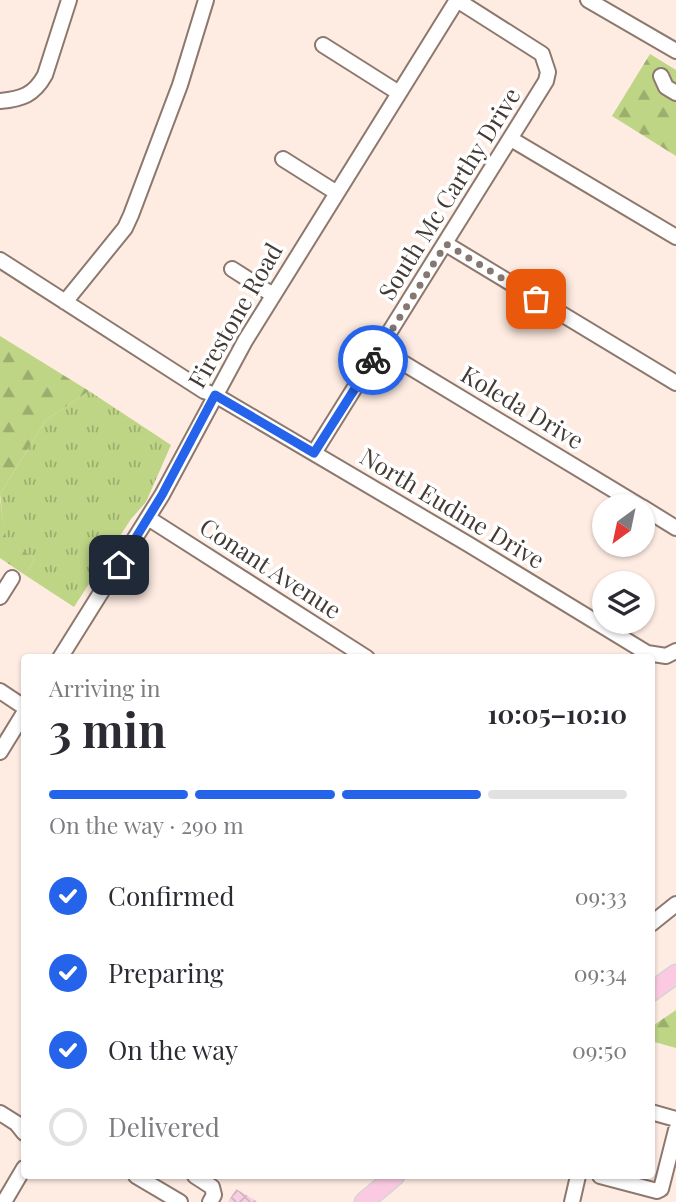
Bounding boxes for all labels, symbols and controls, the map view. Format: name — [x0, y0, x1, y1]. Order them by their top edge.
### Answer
street label: South Mc Carthy Drive — [370, 81, 527, 305]
street label: Firestone Road — [180, 237, 289, 393]
pin — [506, 269, 566, 329]
icon: bag — [517, 280, 555, 318]
courier — [338, 325, 408, 395]
icon: bike — [354, 341, 392, 379]
street label: Koleda Drive — [456, 357, 590, 455]
street label: North Eudine Drive — [355, 440, 551, 575]
north arrow — [592, 494, 654, 556]
map controls — [592, 494, 655, 634]
street label: Conant Avenue — [194, 510, 348, 625]
pin — [89, 535, 149, 595]
icon: home — [100, 546, 138, 584]
button: layers — [592, 571, 655, 634]
text: Arriving in — [49, 672, 161, 703]
text: 10:05–10:10 — [488, 696, 627, 731]
text: 3 min — [49, 698, 166, 760]
text: On the way · 290 m — [49, 809, 244, 840]
icon: check — [49, 877, 87, 915]
text: Confirmed — [108, 878, 235, 913]
text: 09:33 — [575, 880, 627, 911]
icon: check — [49, 954, 87, 992]
text: Preparing — [108, 955, 224, 990]
text: 09:34 — [574, 957, 627, 988]
icon: check — [49, 1031, 87, 1069]
text: On the way — [108, 1032, 238, 1067]
text: 09:50 — [572, 1034, 627, 1065]
text: Delivered — [108, 1109, 220, 1144]

